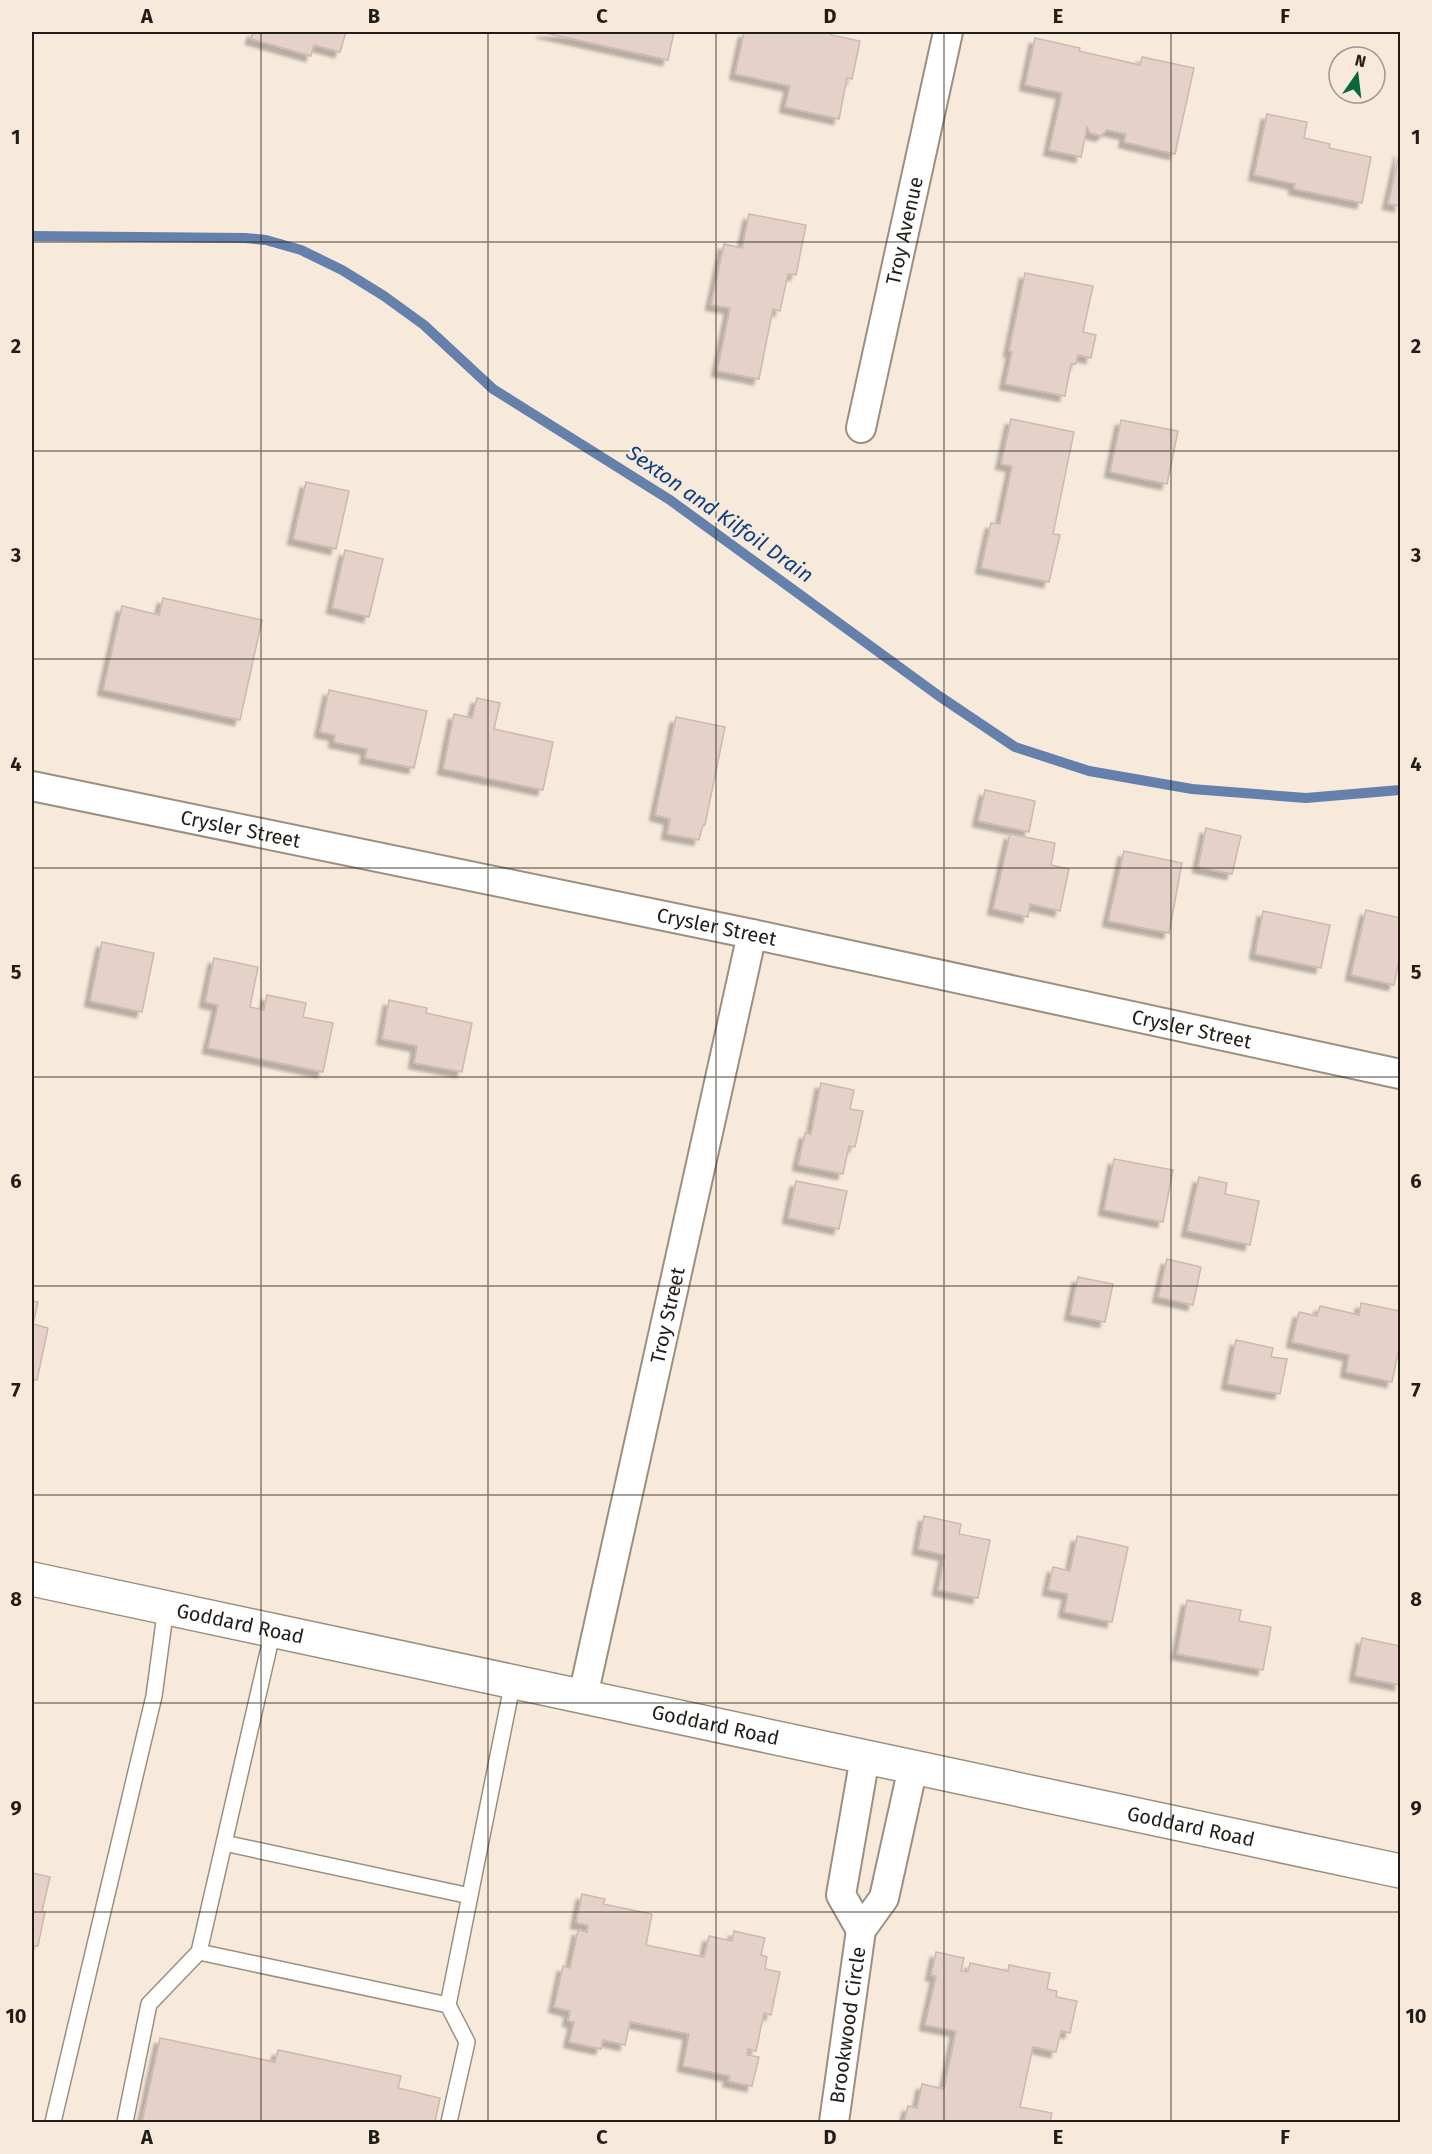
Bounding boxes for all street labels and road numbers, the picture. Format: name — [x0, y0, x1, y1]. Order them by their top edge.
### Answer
street label: Troy Avenue — [881, 174, 928, 287]
street label: Crysler Street — [179, 805, 303, 853]
street label: Crysler Street — [655, 903, 780, 951]
street label: Crysler Street — [1130, 1004, 1255, 1054]
street label: Troy Street — [645, 1264, 690, 1366]
street label: Goddard Road — [174, 1598, 306, 1649]
street label: Goddard Road — [650, 1700, 782, 1750]
street label: Goddard Road — [1125, 1801, 1257, 1852]
street label: Brookwood Circle — [825, 1945, 871, 2105]

